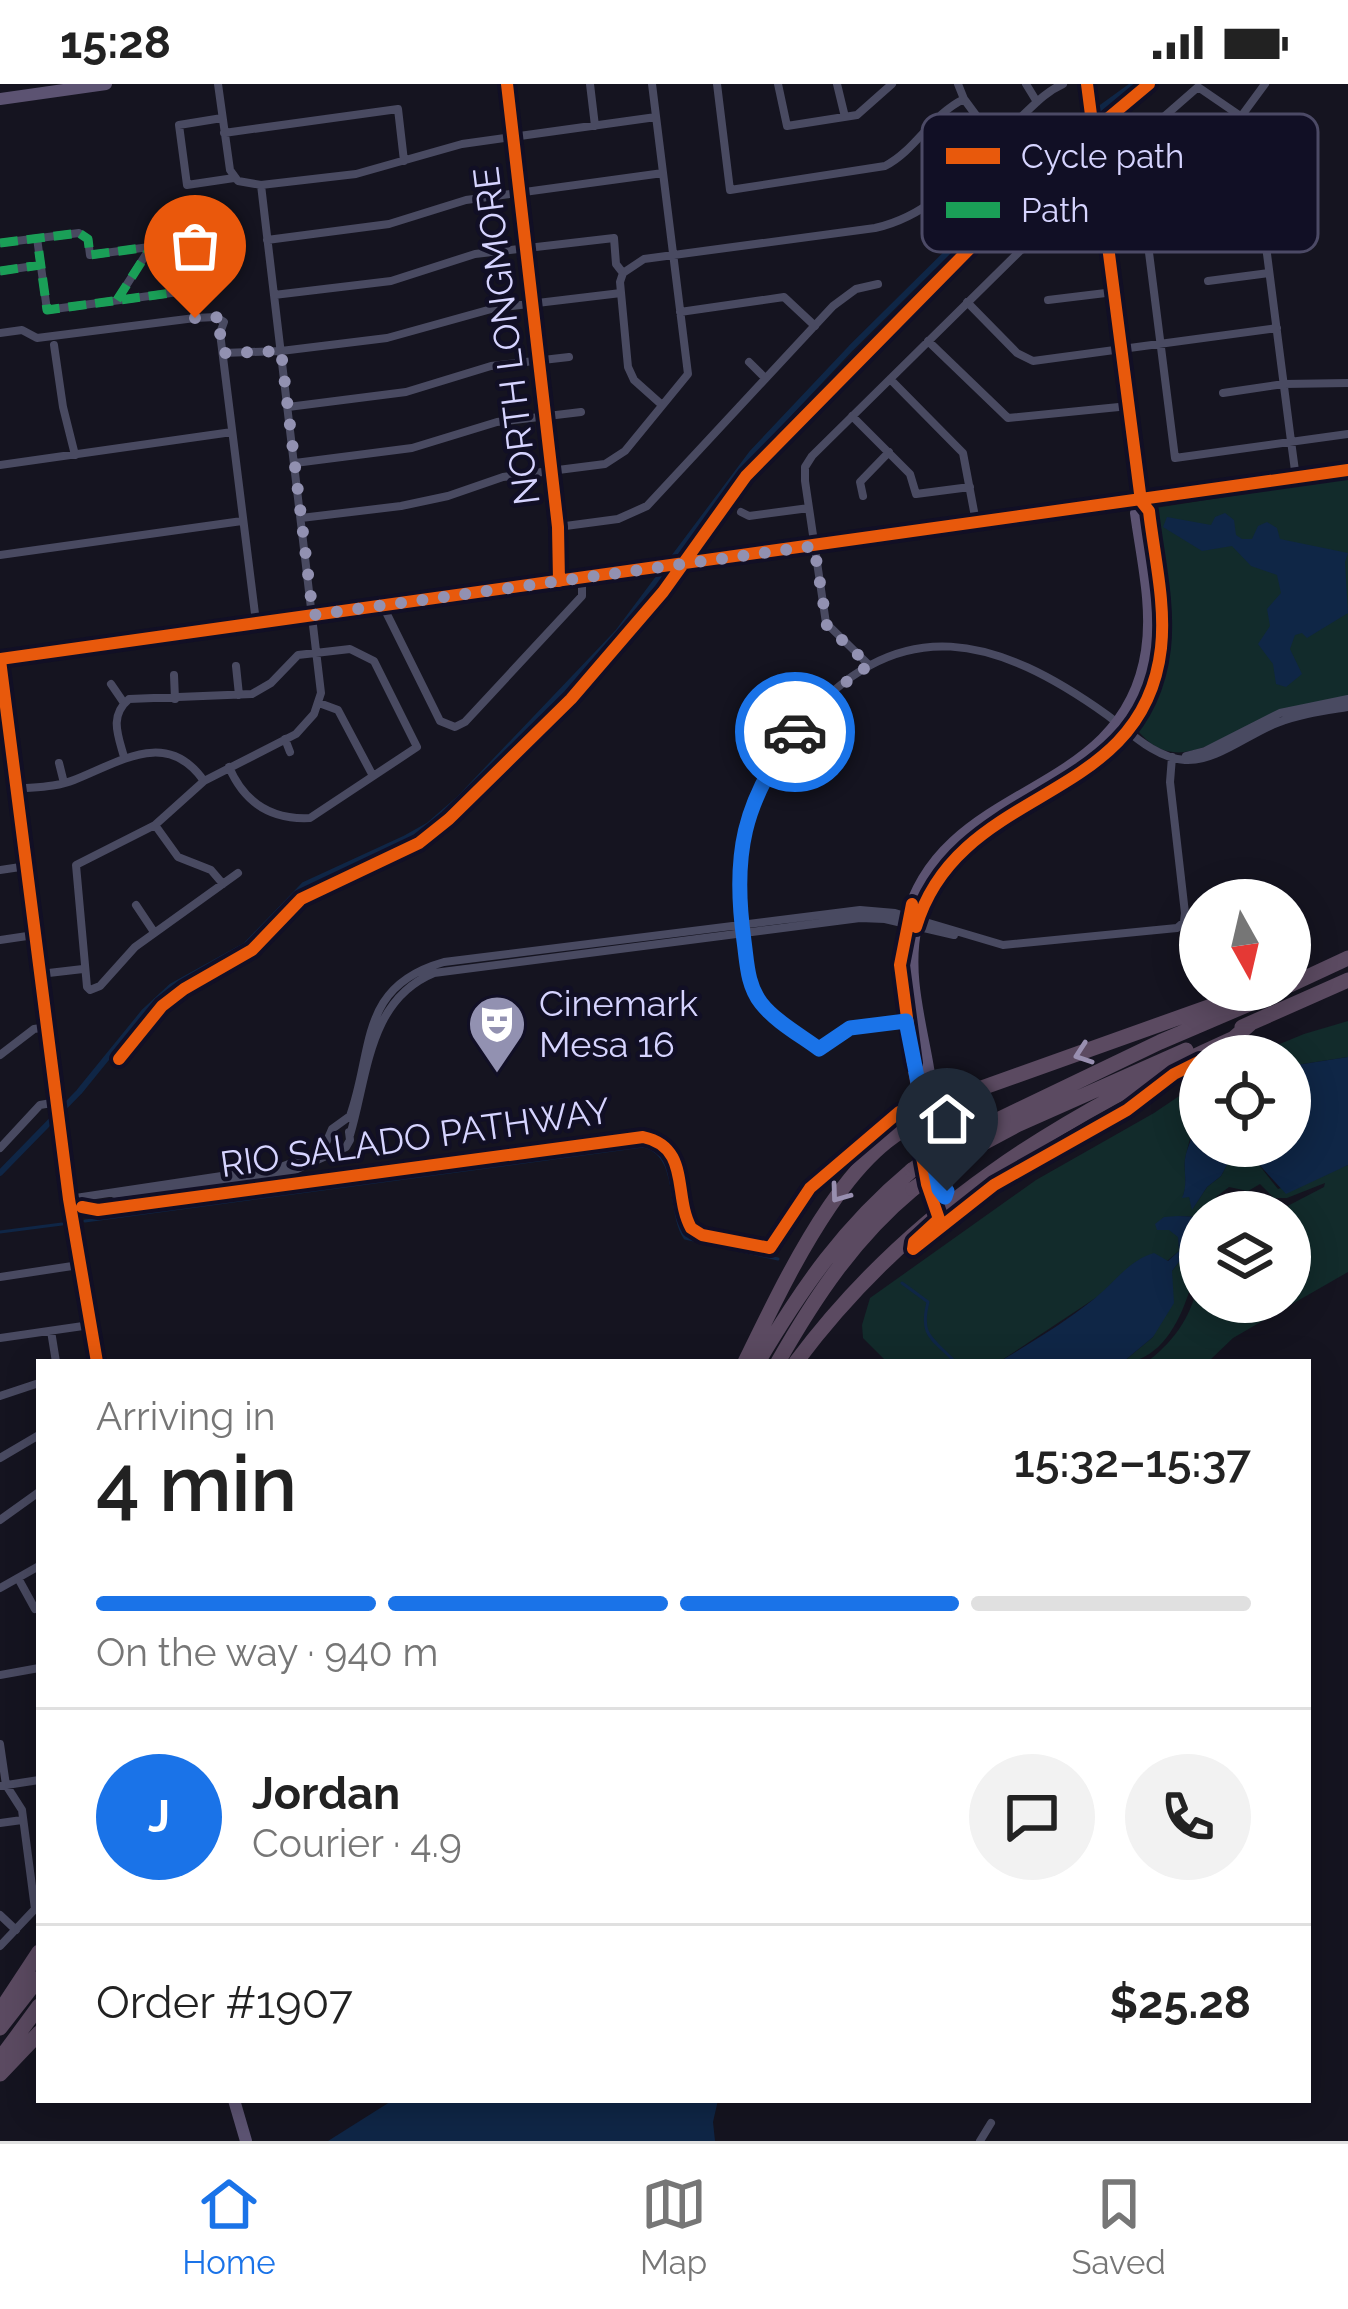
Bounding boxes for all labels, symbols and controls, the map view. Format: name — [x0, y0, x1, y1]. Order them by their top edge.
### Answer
text: 15:28 — [60, 16, 171, 69]
legend — [922, 114, 1318, 252]
text: Cycle path — [1021, 137, 1184, 176]
street label: NORTH LONGMORE — [464, 165, 548, 507]
text: Path — [1021, 191, 1090, 230]
pin — [144, 195, 246, 318]
icon: bag — [162, 213, 228, 279]
courier — [735, 672, 855, 792]
icon: car — [762, 699, 828, 765]
north arrow — [1179, 879, 1311, 1011]
map controls — [1179, 879, 1311, 1323]
place label: Cinemark Mesa 16 — [539, 982, 698, 1065]
theatre icon: Cinemark Mesa 16 — [466, 993, 528, 1075]
button: locate — [1179, 1035, 1311, 1167]
one-way arrow — [1074, 1040, 1095, 1064]
pin — [896, 1068, 998, 1191]
icon: home — [914, 1086, 980, 1152]
street label: RIO SALADO PATHWAY — [217, 1089, 613, 1185]
one-way arrow — [832, 1181, 854, 1202]
button: layers — [1179, 1191, 1311, 1323]
text: Arriving in — [96, 1393, 276, 1439]
text: 15:32–15:37 — [1014, 1435, 1251, 1488]
text: 4 min — [96, 1438, 297, 1529]
text: On the way · 940 m — [96, 1629, 438, 1675]
button: chat — [969, 1754, 1095, 1880]
button: phone — [1125, 1754, 1251, 1880]
text: Jordan — [252, 1767, 400, 1820]
text: J — [148, 1790, 170, 1843]
text: Courier · 4.9 — [252, 1820, 462, 1866]
text: Order #1907 — [96, 1976, 353, 2029]
text: $25.28 — [1109, 1976, 1251, 2029]
tab: Home — [182, 2171, 276, 2282]
tab: Map — [640, 2171, 707, 2282]
tab: Saved — [1071, 2171, 1166, 2282]

